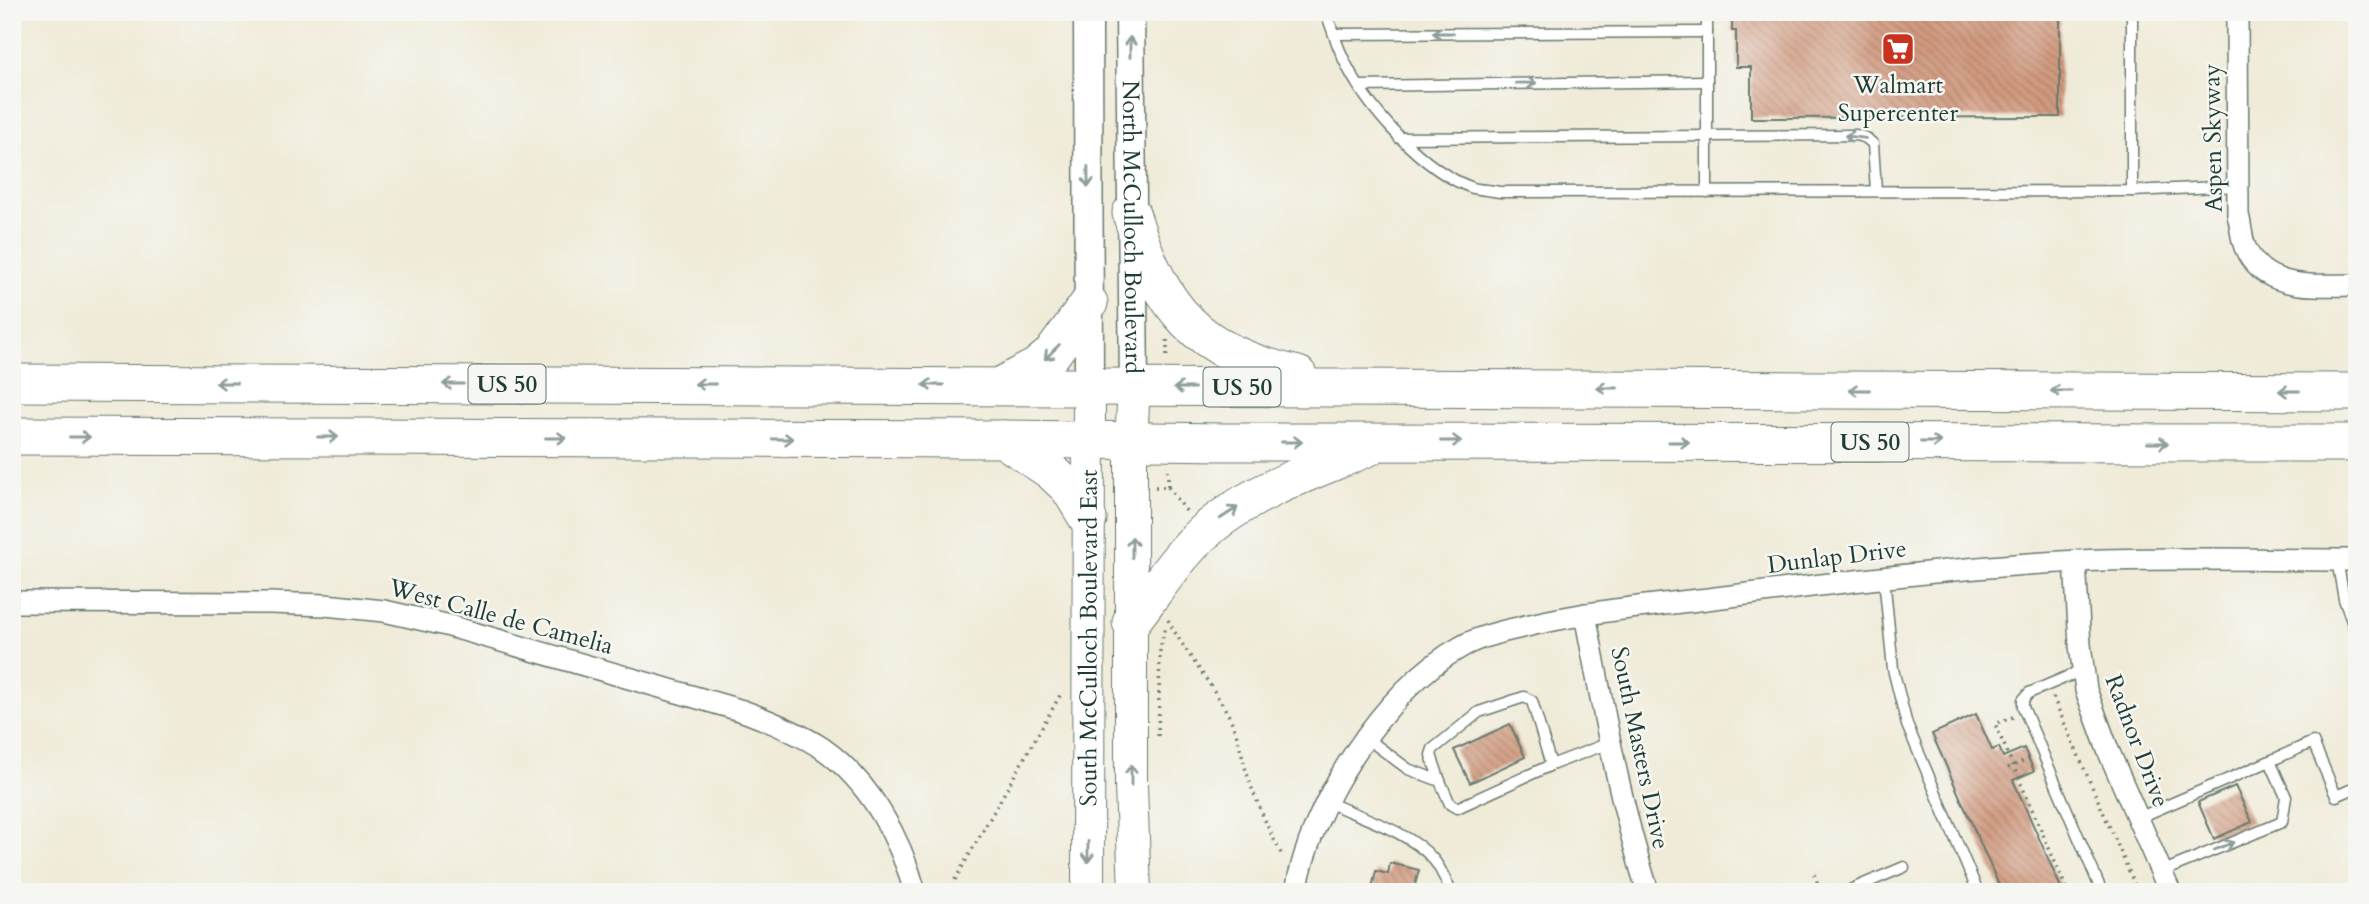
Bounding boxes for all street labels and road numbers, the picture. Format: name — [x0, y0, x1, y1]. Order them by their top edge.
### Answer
street label: Aspen Skyway — [2195, 63, 2231, 213]
street label: North McCulloch Boulevard — [1114, 80, 1150, 374]
road number: US 50 — [468, 364, 546, 404]
road number: US 50 — [1204, 368, 1280, 406]
road number: US 50 — [1832, 422, 1909, 462]
street label: South McCulloch Boulevard East — [1072, 469, 1105, 807]
street label: Dunlap Drive — [1765, 532, 1909, 582]
street label: West Calle de Camelia — [384, 571, 617, 663]
street label: South Masters Drive — [1602, 644, 1678, 852]
street label: Radnor Drive — [2097, 670, 2177, 812]

